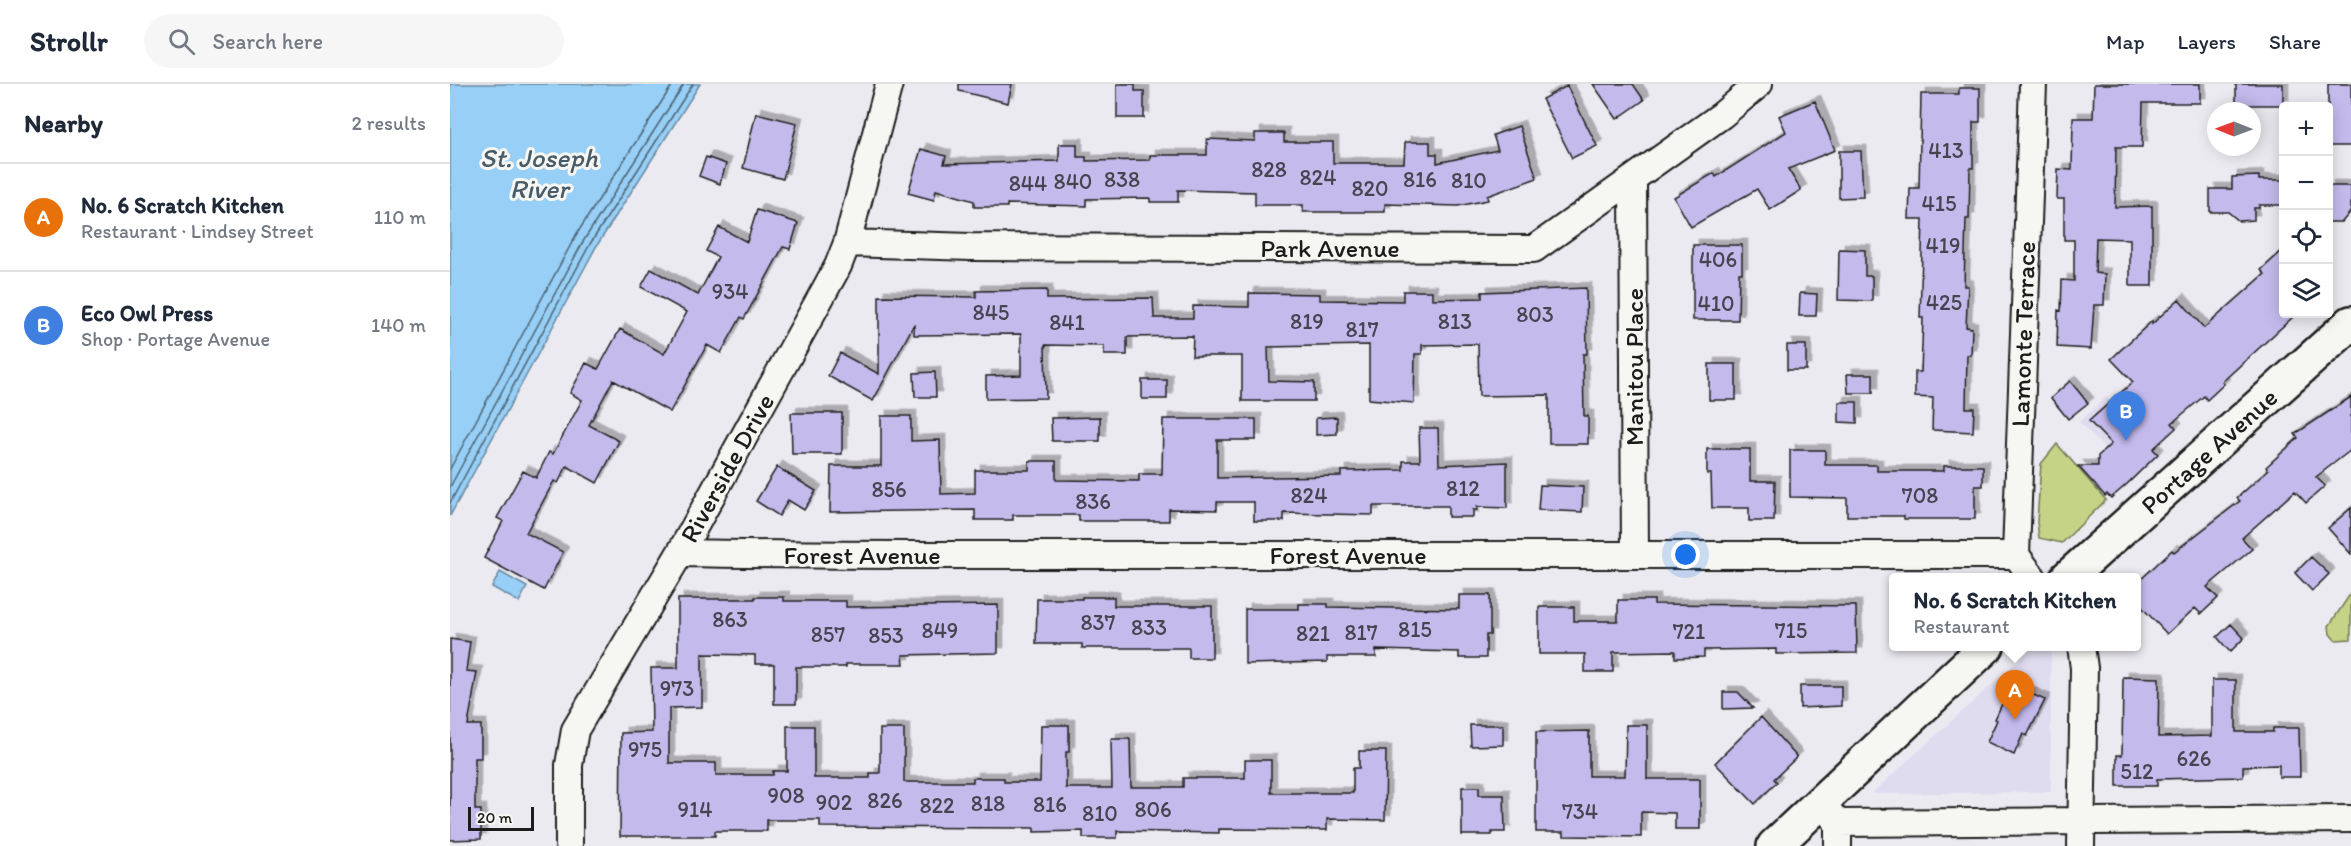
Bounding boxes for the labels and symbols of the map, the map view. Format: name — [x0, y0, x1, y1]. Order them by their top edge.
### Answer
north arrow — [2207, 102, 2261, 156]
house number: 413 — [1928, 137, 1964, 164]
water label: St. Joseph River — [480, 141, 598, 205]
house number: 828 — [1251, 156, 1287, 183]
house number: 824 — [1300, 164, 1336, 191]
house number: 838 — [1104, 166, 1140, 193]
house number: 816 — [1403, 166, 1437, 193]
house number: 810 — [1451, 167, 1487, 194]
house number: 840 — [1054, 168, 1092, 195]
house number: 844 — [1009, 170, 1047, 197]
house number: 820 — [1351, 175, 1389, 202]
house number: 415 — [1922, 190, 1956, 217]
street label: Park Avenue — [1260, 232, 1400, 264]
house number: 419 — [1926, 232, 1960, 259]
street label: Lamonte Terrace — [2004, 241, 2042, 427]
house number: 406 — [1699, 246, 1737, 273]
house number: 934 — [712, 278, 748, 305]
street label: Manitou Place — [1618, 288, 1650, 446]
house number: 425 — [1926, 289, 1962, 316]
house number: 410 — [1698, 290, 1734, 317]
house number: 845 — [973, 299, 1009, 326]
house number: 803 — [1516, 301, 1554, 328]
house number: 819 — [1290, 308, 1324, 335]
house number: 813 — [1438, 308, 1472, 335]
house number: 841 — [1049, 309, 1085, 336]
house number: 817 — [1345, 316, 1379, 343]
street label: Portage Avenue — [2134, 381, 2284, 521]
street label: Riverside Drive — [673, 388, 781, 548]
pin: B — [2106, 392, 2146, 441]
house number: 812 — [1446, 475, 1480, 502]
house number: 856 — [871, 476, 907, 503]
house number: 824 — [1291, 482, 1327, 509]
house number: 708 — [1902, 482, 1938, 509]
house number: 836 — [1075, 488, 1111, 515]
street label: Forest Avenue — [783, 539, 941, 571]
street label: Forest Avenue — [1269, 539, 1427, 571]
your location — [1671, 540, 1700, 569]
house number: 863 — [712, 606, 748, 633]
house number: 837 — [1081, 609, 1116, 636]
house number: 833 — [1131, 614, 1167, 641]
house number: 815 — [1398, 616, 1432, 643]
house number: 849 — [922, 617, 958, 644]
house number: 715 — [1775, 617, 1807, 644]
house number: 721 — [1673, 618, 1705, 645]
house number: 817 — [1344, 619, 1378, 646]
house number: 821 — [1296, 620, 1330, 647]
house number: 857 — [811, 621, 845, 648]
house number: 853 — [868, 622, 904, 649]
pin: A — [1996, 670, 2034, 720]
house number: 973 — [660, 675, 694, 702]
house number: 975 — [628, 736, 662, 763]
house number: 626 — [2177, 745, 2211, 772]
house number: 512 — [2120, 758, 2154, 785]
house number: 908 — [767, 782, 805, 809]
house number: 826 — [867, 787, 903, 814]
house number: 902 — [816, 789, 853, 816]
house number: 818 — [971, 790, 1005, 817]
house number: 816 — [1033, 791, 1067, 818]
house number: 822 — [919, 792, 955, 819]
house number: 914 — [678, 796, 712, 823]
house number: 806 — [1134, 796, 1172, 823]
house number: 734 — [1562, 798, 1598, 825]
house number: 810 — [1082, 800, 1118, 827]
scale bar — [468, 804, 534, 832]

